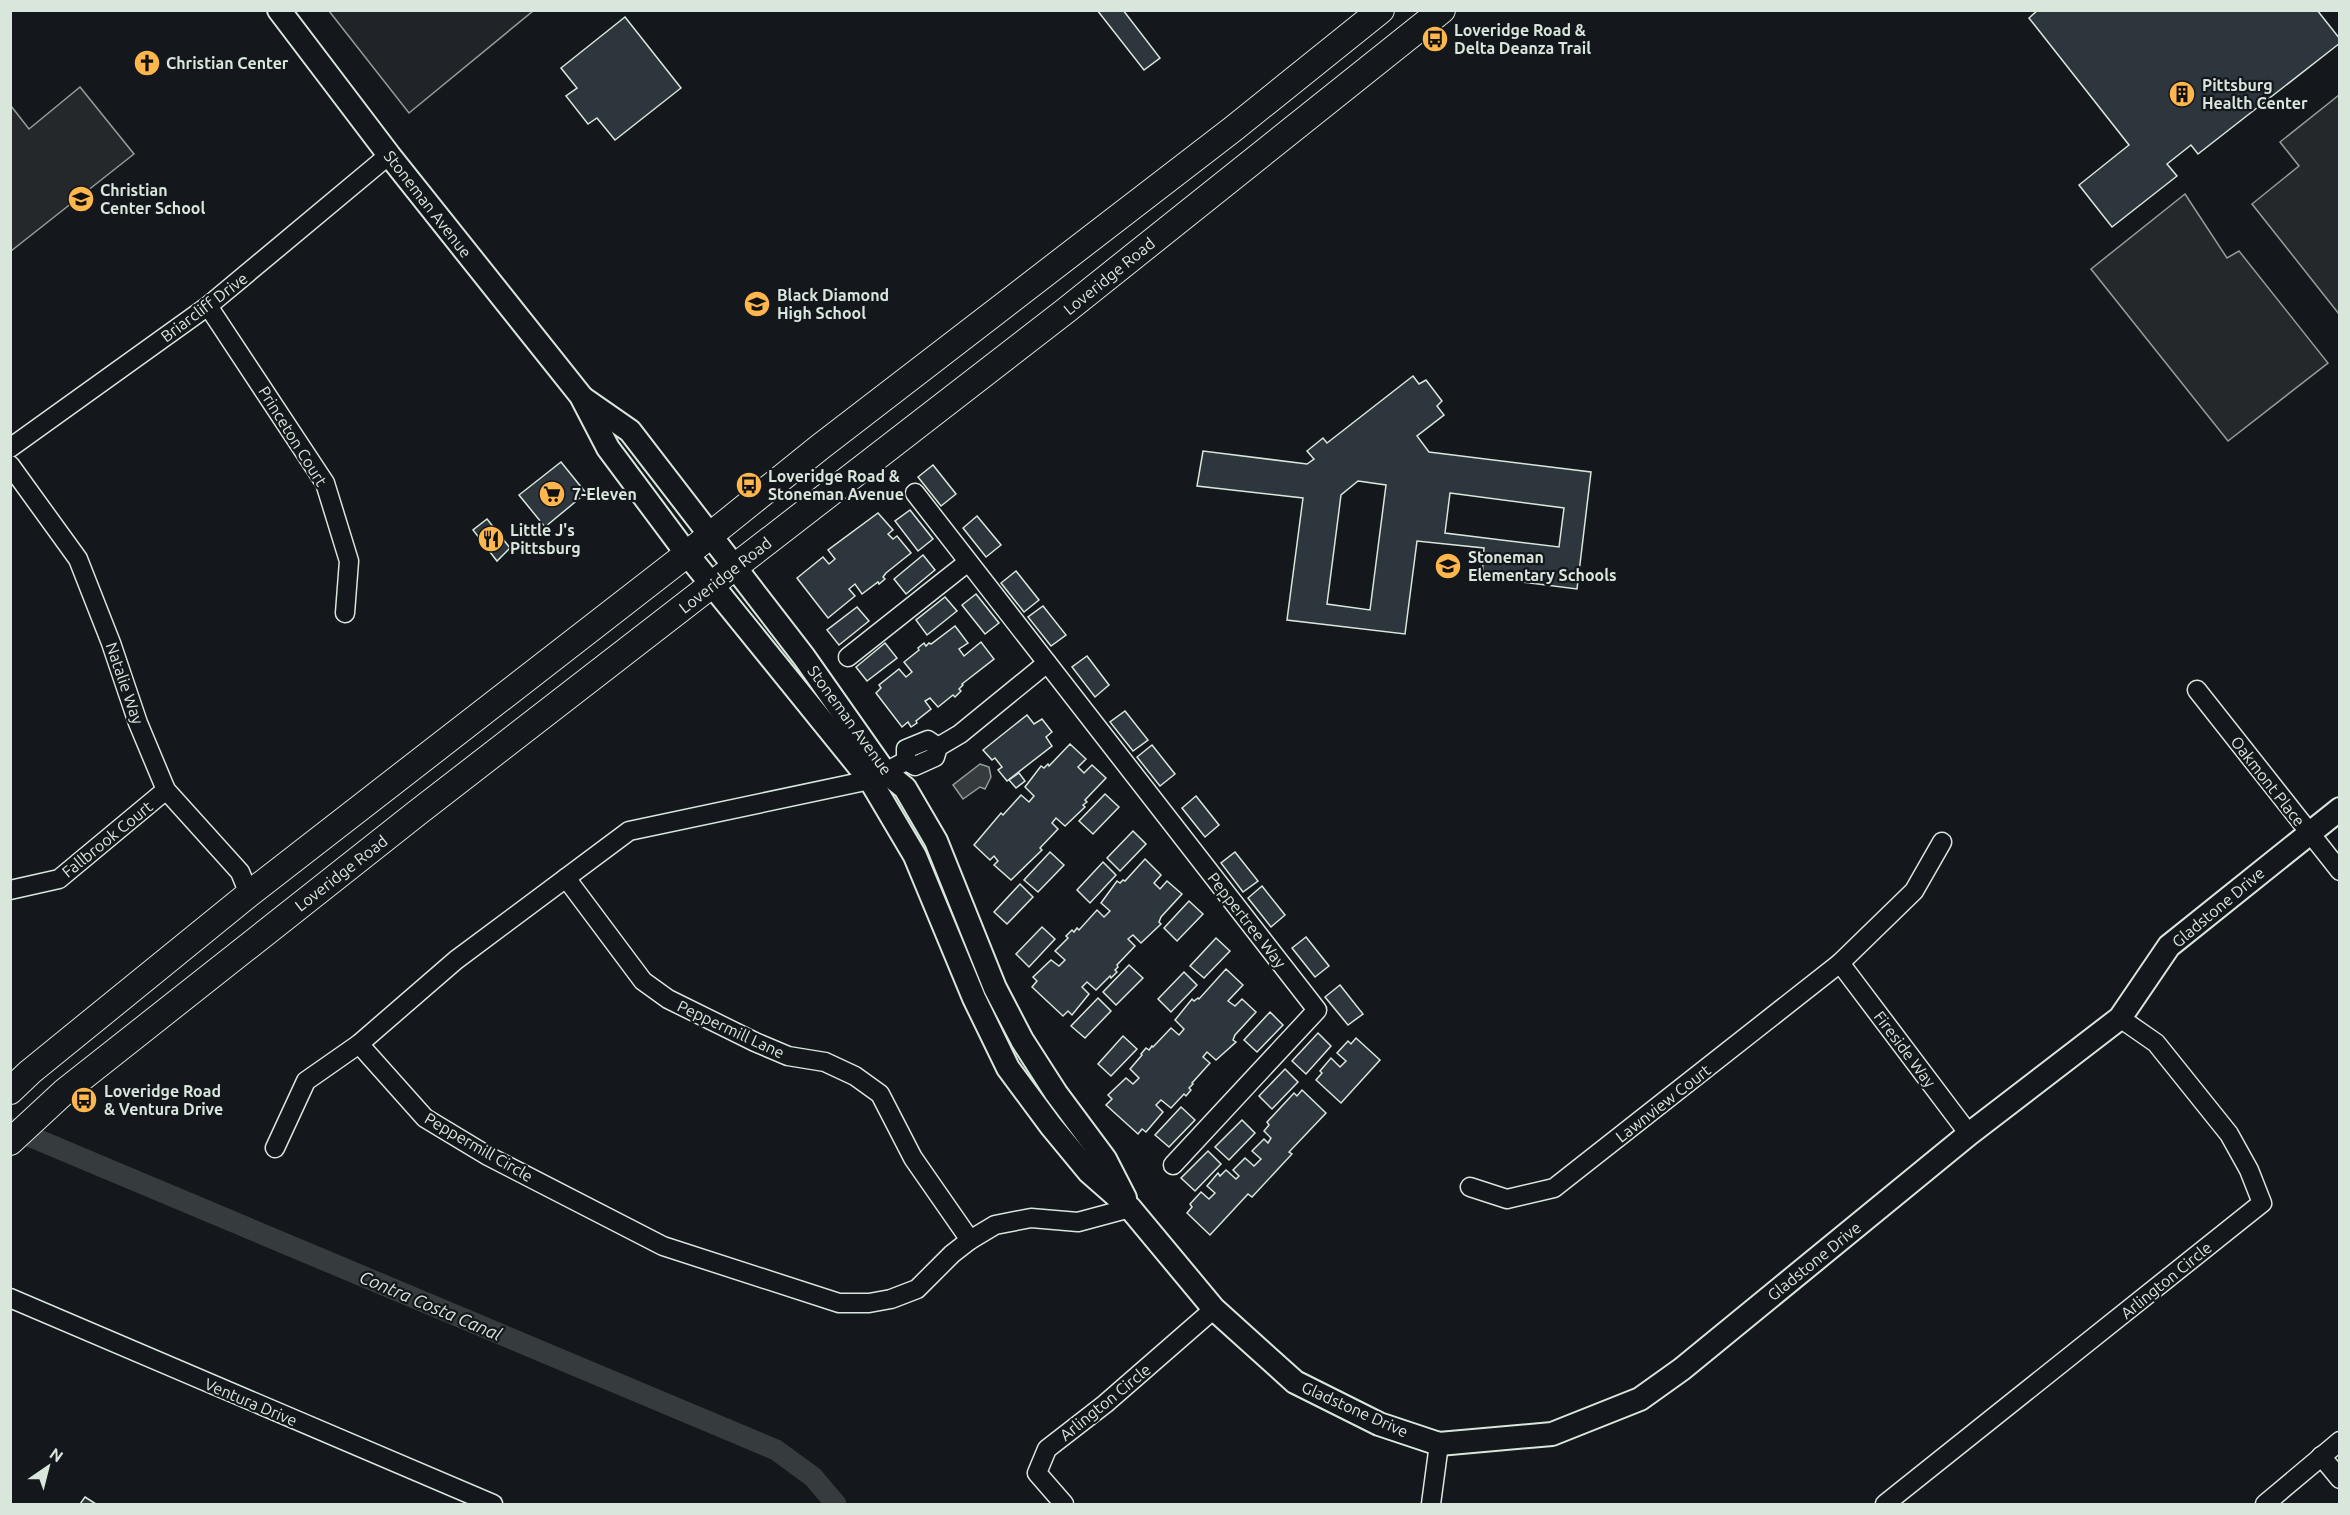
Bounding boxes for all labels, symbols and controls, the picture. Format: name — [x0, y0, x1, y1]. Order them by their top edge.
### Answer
place label: Loveridge Road & Delta Deanza Trail — [1454, 21, 1591, 57]
bus stop icon: Loveridge Road & Delta Deanza Trail — [1420, 24, 1450, 54]
church icon: Christian Center — [132, 48, 162, 78]
place label: Christian Center — [166, 54, 289, 72]
place label: Pittsburg Health Center — [2202, 76, 2308, 112]
building icon: Pittsburg Health Center — [2167, 79, 2197, 109]
street label: Stoneman Avenue — [381, 147, 475, 261]
place label: Christian Center School — [100, 181, 205, 217]
school or university icon: Christian Center School — [66, 184, 96, 214]
street label: Loveridge Road — [1060, 234, 1158, 318]
street label: Briarcliff Drive — [157, 269, 251, 345]
place label: Black Diamond High School — [777, 286, 889, 322]
school or university icon: Black Diamond High School — [742, 289, 772, 319]
street label: Princeton Court — [255, 383, 331, 490]
place label: Loveridge Road & Stoneman Avenue — [768, 467, 904, 503]
bus stop icon: Loveridge Road & Stoneman Avenue — [734, 470, 764, 500]
supermarket icon: 7-Eleven — [537, 479, 567, 509]
place label: 7-Eleven — [572, 485, 637, 503]
place label: Little J's Pittsburg — [510, 521, 581, 557]
restaurant icon: Little J's Pittsburg — [476, 524, 506, 554]
street label: Loveridge Road — [675, 533, 775, 617]
place label: Stoneman Elementary Schools — [1468, 548, 1617, 584]
school or university icon: Stoneman Elementary Schools — [1433, 551, 1463, 581]
street label: Natalie Way — [103, 640, 147, 726]
street label: Stoneman Avenue — [804, 662, 896, 778]
street label: Oakmont Place — [2227, 732, 2309, 830]
street label: Fallbrook Court — [58, 797, 156, 881]
street label: Loveridge Road — [291, 831, 391, 915]
street label: Gladstone Drive — [2168, 863, 2268, 951]
street label: Peppertree Way — [1204, 869, 1290, 971]
street label: Peppermill Lane — [675, 996, 787, 1062]
street label: Fireside Way — [1871, 1008, 1940, 1091]
street label: Lawnview Court — [1612, 1060, 1714, 1146]
place label: Loveridge Road & Ventura Drive — [104, 1082, 223, 1118]
bus stop icon: Loveridge Road & Ventura Drive — [69, 1085, 99, 1115]
street label: Peppermill Circle — [422, 1109, 536, 1185]
street label: Gladstone Drive — [1764, 1218, 1864, 1304]
street label: Arlington Circle — [2117, 1238, 2215, 1322]
water label: Contra Costa Canal — [357, 1266, 505, 1344]
street label: Arlington Circle — [1056, 1360, 1154, 1444]
street label: Ventura Drive — [202, 1374, 300, 1430]
street label: Gladstone Drive — [1299, 1378, 1411, 1440]
north arrow — [18, 1437, 78, 1497]
text: N — [47, 1444, 67, 1466]

